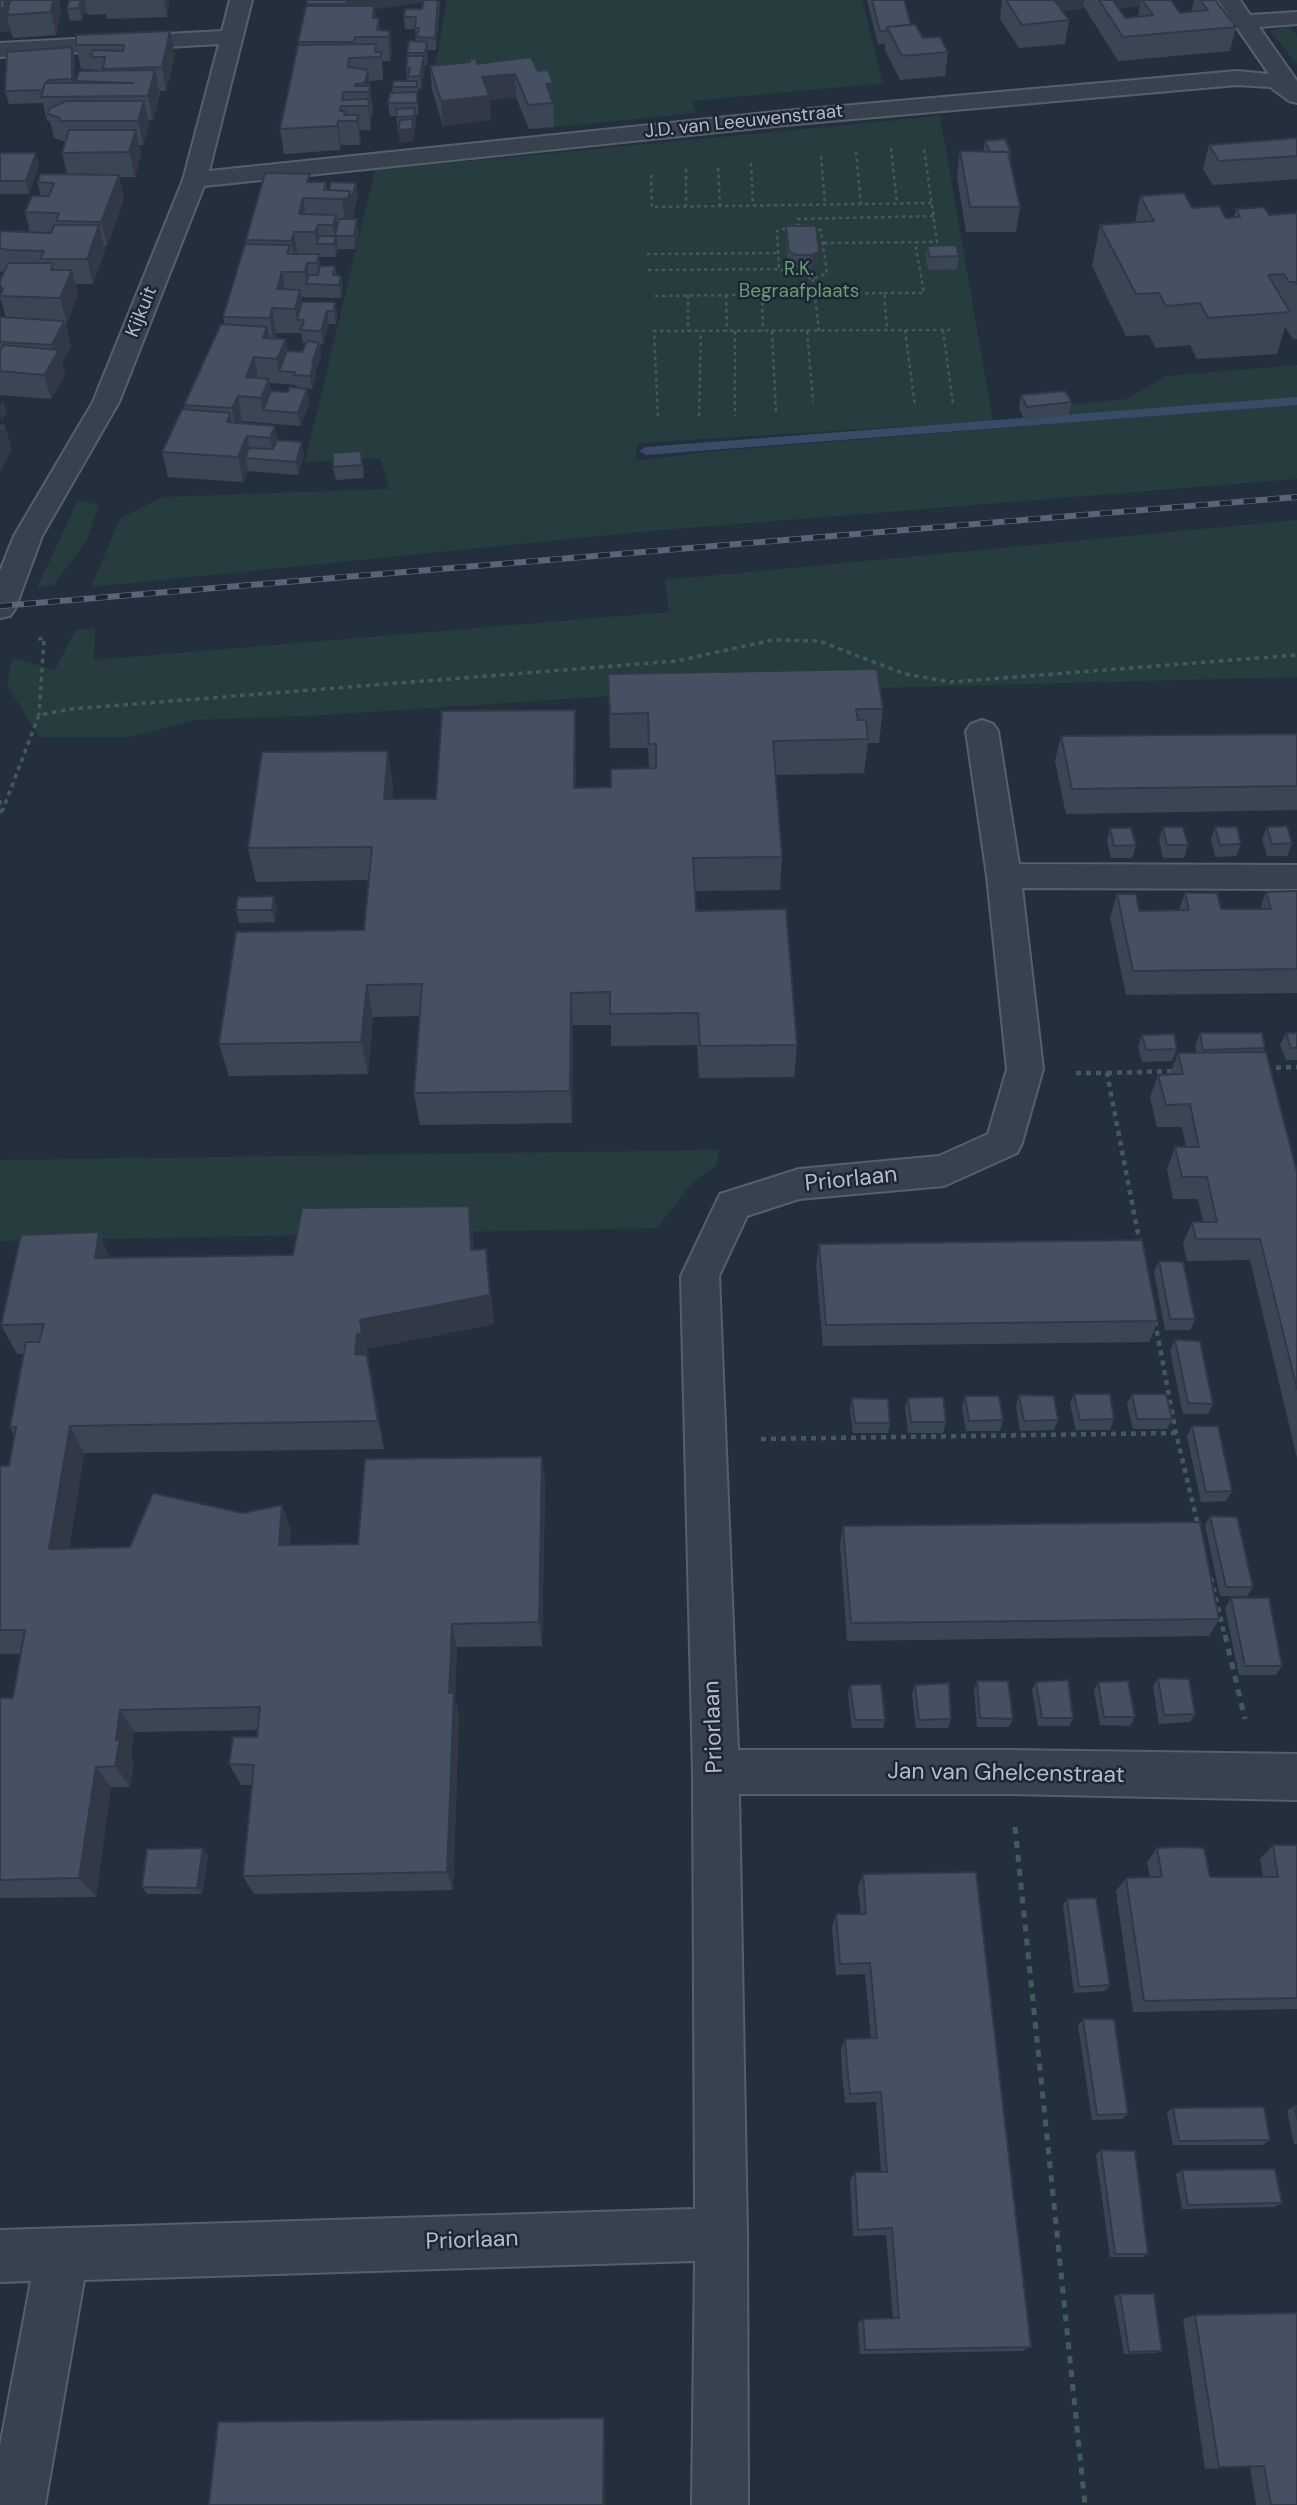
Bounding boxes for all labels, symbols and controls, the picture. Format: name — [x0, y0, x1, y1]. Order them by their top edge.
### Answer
street label: J.D. van Leeuwenstraat — [644, 100, 844, 144]
park label: R.K. Begraafplaats — [739, 259, 859, 303]
street label: Kijkuit — [122, 283, 162, 341]
street label: Priorlaan — [803, 1161, 899, 1199]
street label: Priorlaan — [699, 1680, 729, 1774]
street label: Jan van Ghelcenstraat — [887, 1758, 1125, 1790]
street label: Priorlaan — [425, 2226, 519, 2256]

